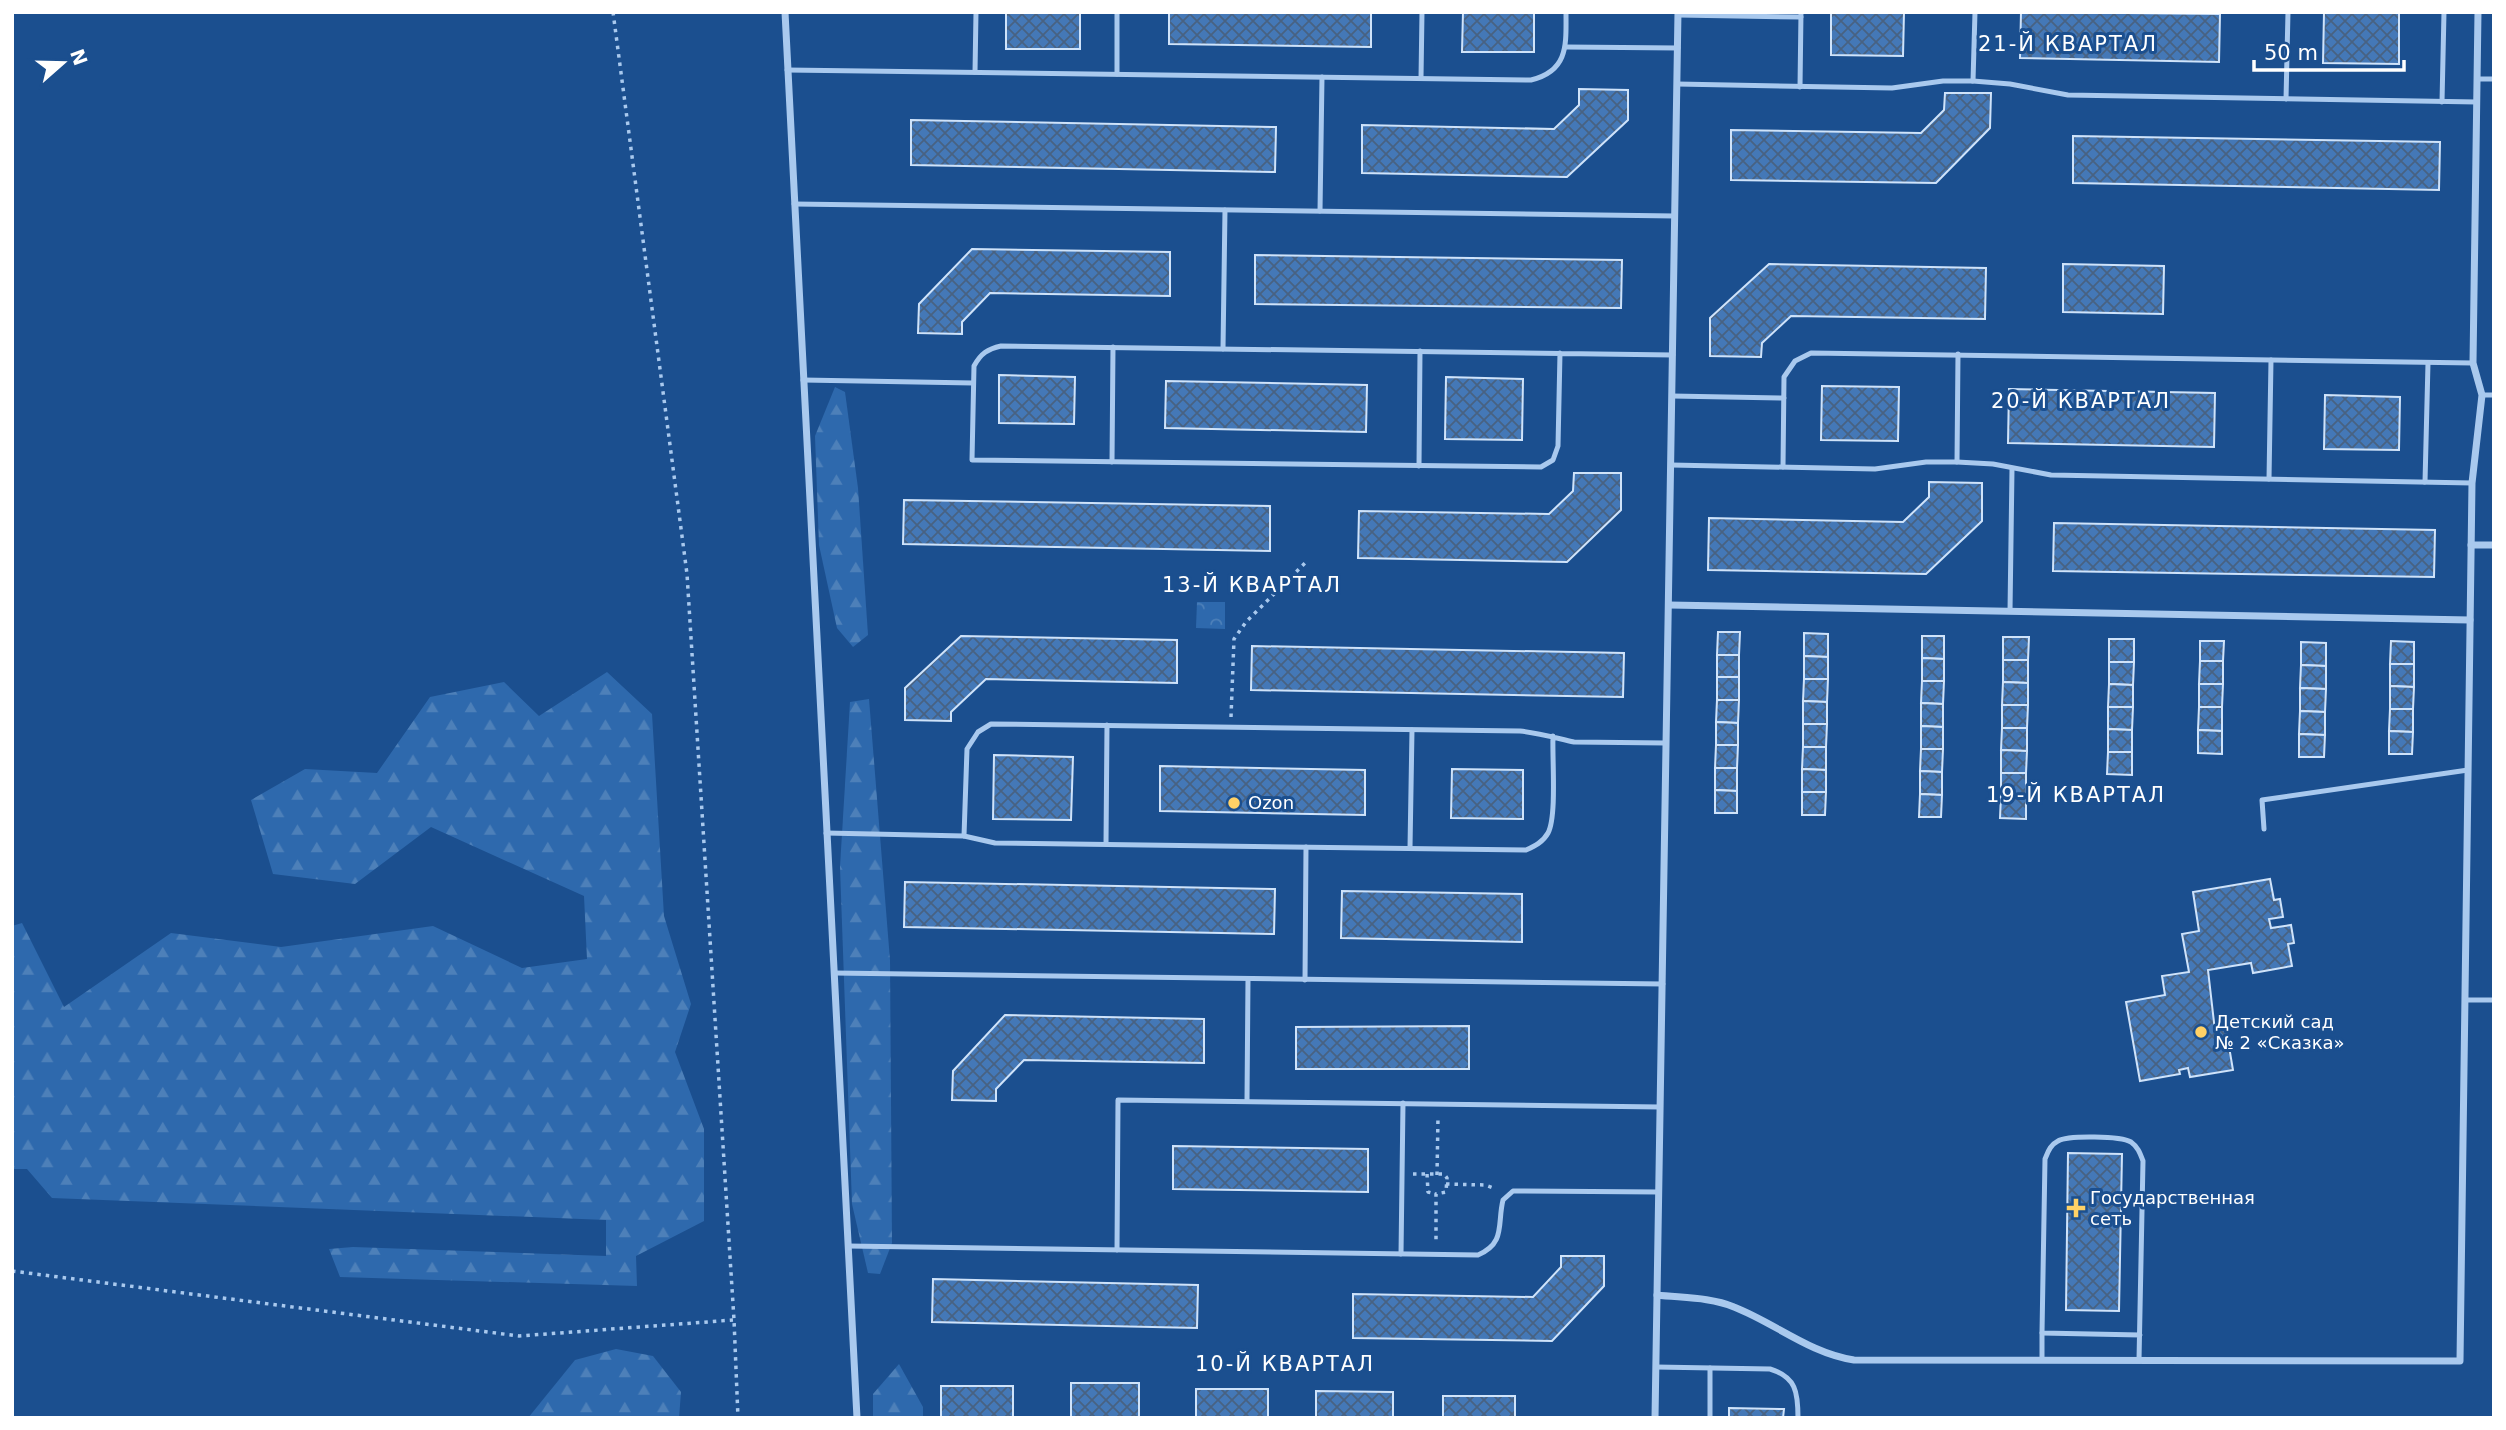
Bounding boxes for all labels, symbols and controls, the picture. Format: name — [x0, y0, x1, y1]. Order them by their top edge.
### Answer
north arrow — [28, 28, 98, 98]
scale bar — [2254, 28, 2404, 72]
district label: 21-Й КВАРТАЛ — [1978, 31, 2158, 56]
text: 50 m — [2264, 41, 2318, 65]
text: N — [66, 46, 92, 68]
district label: 20-Й КВАРТАЛ — [1991, 388, 2171, 413]
district label: 13-Й КВАРТАЛ — [1162, 572, 1342, 597]
district label: 19-Й КВАРТАЛ — [1986, 782, 2166, 807]
place label: Ozon — [1248, 792, 1294, 813]
marker: Ozon — [1226, 795, 1242, 811]
place label: Детский сад № 2 «Сказка» — [2215, 1011, 2345, 1053]
marker: Детский сад № 2 «Сказка» — [2193, 1024, 2209, 1040]
place label: Государственная сеть — [2090, 1187, 2255, 1229]
marker: Государственная сеть — [2068, 1200, 2084, 1216]
district label: 10-Й КВАРТАЛ — [1195, 1351, 1375, 1376]

